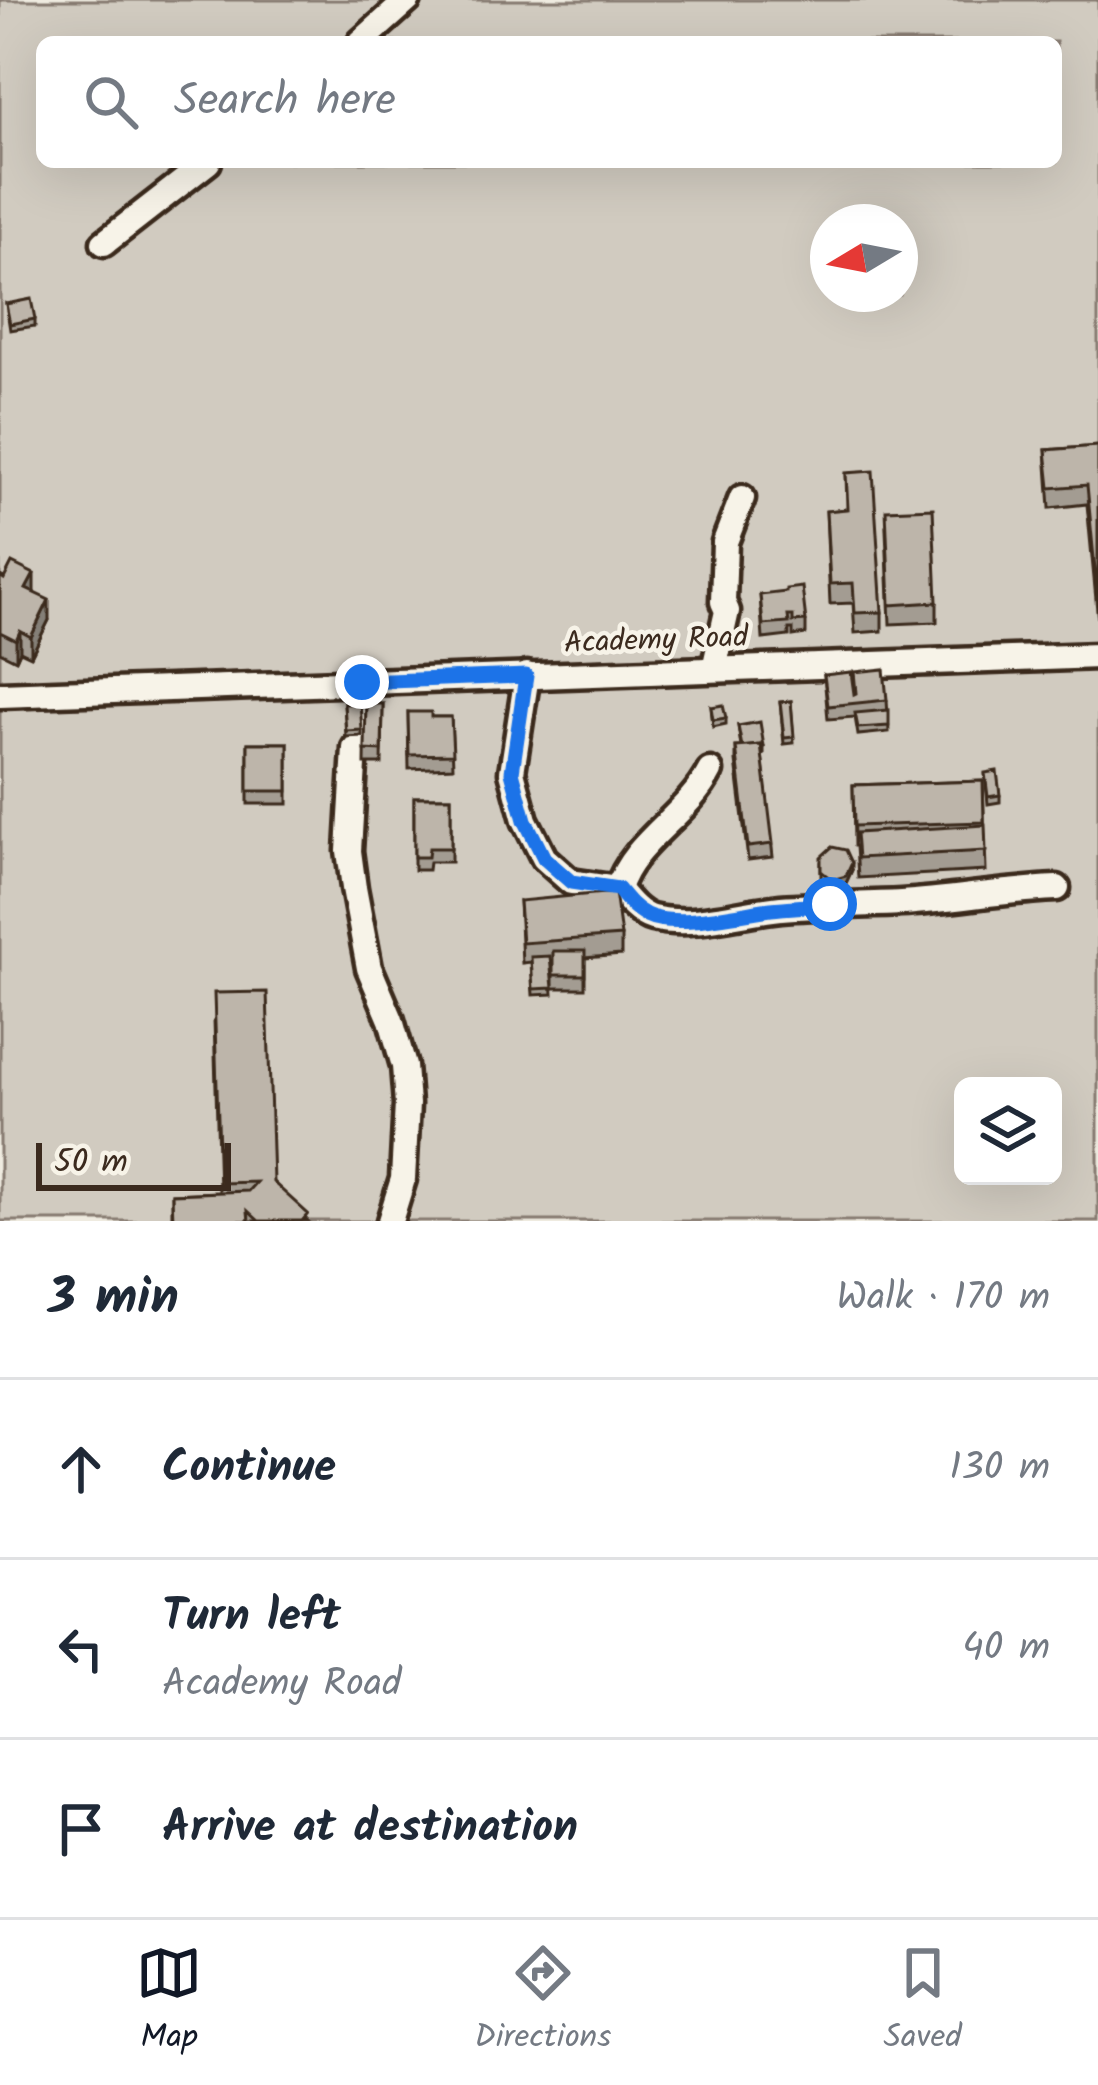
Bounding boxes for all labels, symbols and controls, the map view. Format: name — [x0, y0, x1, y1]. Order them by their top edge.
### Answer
search box — [36, 36, 1062, 168]
text: Search here — [174, 66, 396, 138]
icon: search — [78, 69, 144, 135]
north arrow — [810, 204, 918, 312]
street label: Academy Road — [563, 614, 750, 668]
route end — [335, 655, 389, 709]
route start — [803, 877, 857, 931]
map controls — [954, 1077, 1062, 1185]
button: layers — [954, 1077, 1062, 1185]
scale bar — [36, 1137, 231, 1190]
text: 50 m — [54, 1137, 128, 1190]
text: 3 min — [48, 1259, 179, 1340]
text: Walk · 170 m — [836, 1268, 1050, 1330]
text: Continue — [162, 1433, 336, 1505]
icon: ahead — [48, 1436, 114, 1502]
text: 130 m — [949, 1438, 1050, 1500]
text: Turn left — [162, 1582, 341, 1654]
icon: left — [48, 1616, 114, 1682]
text: 40 m — [962, 1618, 1050, 1680]
text: Academy Road — [162, 1654, 402, 1716]
text: Arrive at destination — [162, 1793, 578, 1865]
icon: arrive — [48, 1796, 114, 1862]
tab: Map — [136, 1940, 202, 2065]
tab: Directions — [474, 1940, 611, 2065]
tab: Saved — [884, 1940, 962, 2065]

